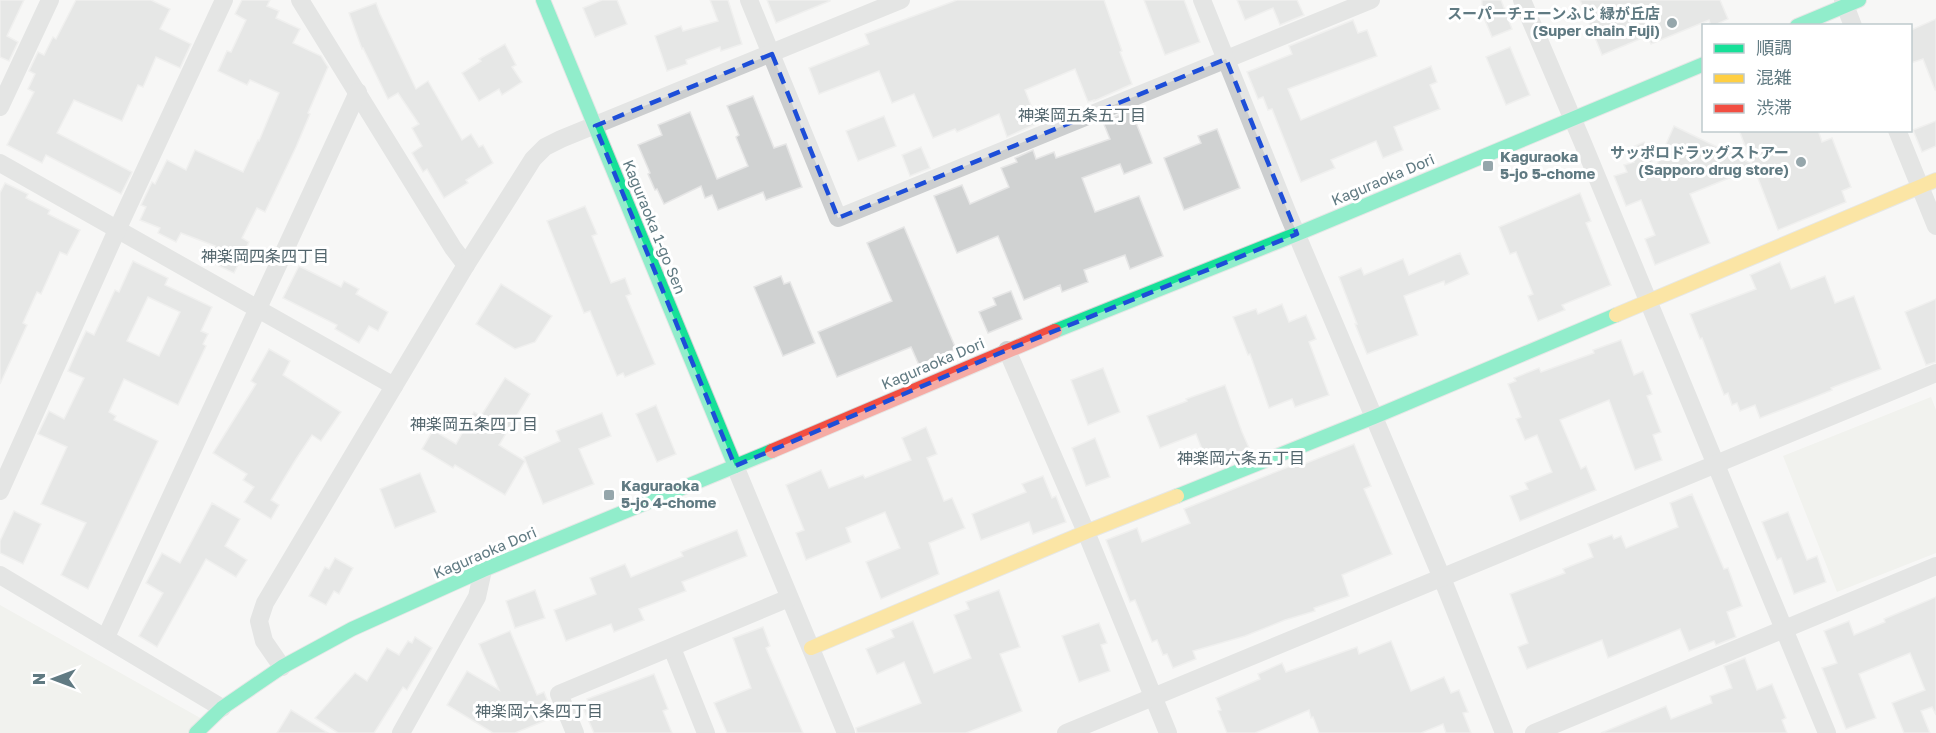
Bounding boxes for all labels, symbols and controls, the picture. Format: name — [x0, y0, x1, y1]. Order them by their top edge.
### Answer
place label: スーパーチェーンふじ 緑が丘店 (Super chain Fuji) — [1447, 4, 1660, 39]
marker: スーパーチェーンふじ 緑が丘店 (Super chain Fuji) — [1665, 16, 1679, 30]
legend — [1702, 24, 1912, 132]
text: 順調 — [1756, 36, 1792, 58]
text: 混雑 — [1756, 66, 1792, 88]
text: 渋滞 — [1756, 96, 1792, 118]
district label: 神楽岡五条五丁目 — [1018, 105, 1146, 125]
place label: サッポロドラッグストアー (Sapporo drug store) — [1610, 143, 1789, 178]
place label: Kaguraoka 5-jo 5-chome — [1500, 147, 1595, 182]
street label: Kaguraoka Dori — [1328, 149, 1437, 209]
marker: サッポロドラッグストアー (Sapporo drug store) — [1794, 155, 1808, 169]
street label: Kaguraoka 1-go Sen — [620, 157, 690, 296]
marker: Kaguraoka 5-jo 5-chome — [1481, 159, 1495, 173]
district label: 神楽岡四条四丁目 — [201, 246, 329, 266]
street label: Kaguraoka Dori — [878, 333, 987, 393]
district label: 神楽岡五条四丁目 — [410, 414, 538, 434]
district label: 神楽岡六条五丁目 — [1177, 448, 1305, 468]
place label: Kaguraoka 5-jo 4-chome — [621, 476, 717, 511]
marker: Kaguraoka 5-jo 4-chome — [602, 488, 616, 502]
street label: Kaguraoka Dori — [430, 522, 539, 582]
north arrow — [24, 649, 84, 709]
text: N — [29, 673, 49, 685]
district label: 神楽岡六条四丁目 — [475, 701, 603, 721]

